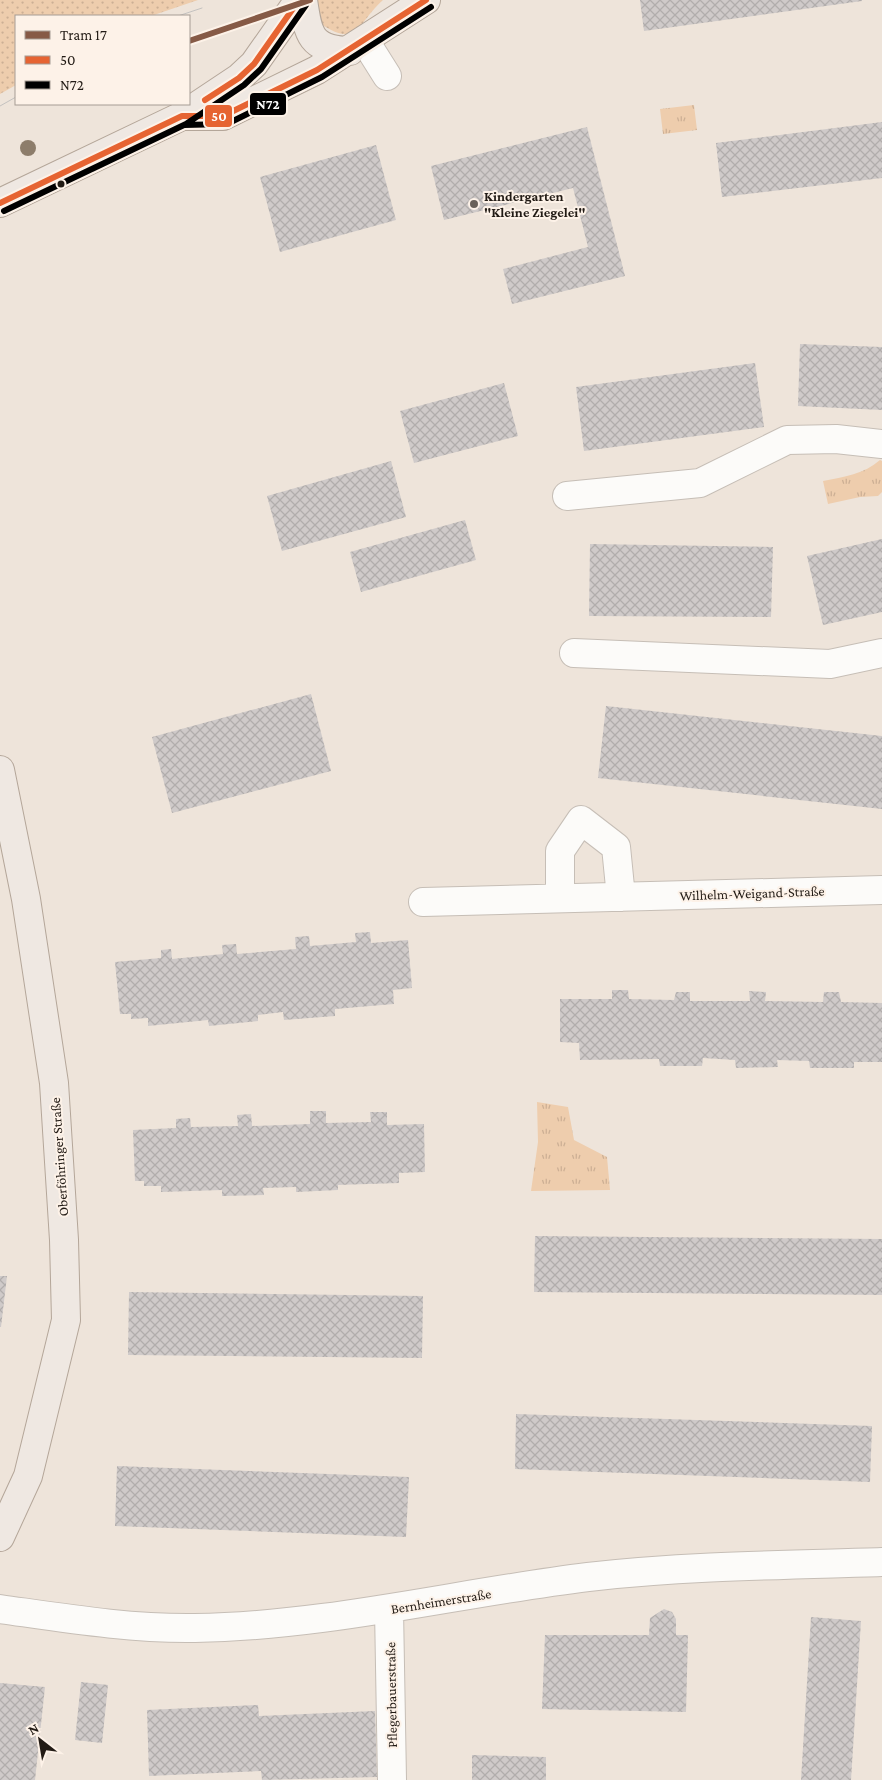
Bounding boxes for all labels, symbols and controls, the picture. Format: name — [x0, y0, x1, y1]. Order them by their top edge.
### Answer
legend — [15, 15, 190, 105]
text: Tram 17 — [60, 27, 107, 43]
text: 50 — [60, 52, 76, 68]
text: N72 — [60, 77, 84, 93]
line badge: N72 — [249, 92, 287, 116]
text: N72 — [256, 96, 280, 112]
line badge: 50 — [204, 104, 233, 128]
text: 50 — [211, 108, 227, 124]
unlabelled marker — [56, 179, 66, 189]
place label: Kindergarten "Kleine Ziegelei" — [484, 188, 586, 220]
marker: Kindergarten "Kleine Ziegelei" — [468, 198, 480, 210]
street label: Wilhelm-Weigand-Straße — [679, 882, 825, 904]
street label: Oberföhringer Straße — [47, 1097, 71, 1217]
street label: Bernheimerstraße — [390, 1585, 492, 1617]
street label: Pflegerbauerstraße — [382, 1642, 400, 1748]
north arrow — [15, 1715, 65, 1765]
text: N — [25, 1719, 42, 1738]

